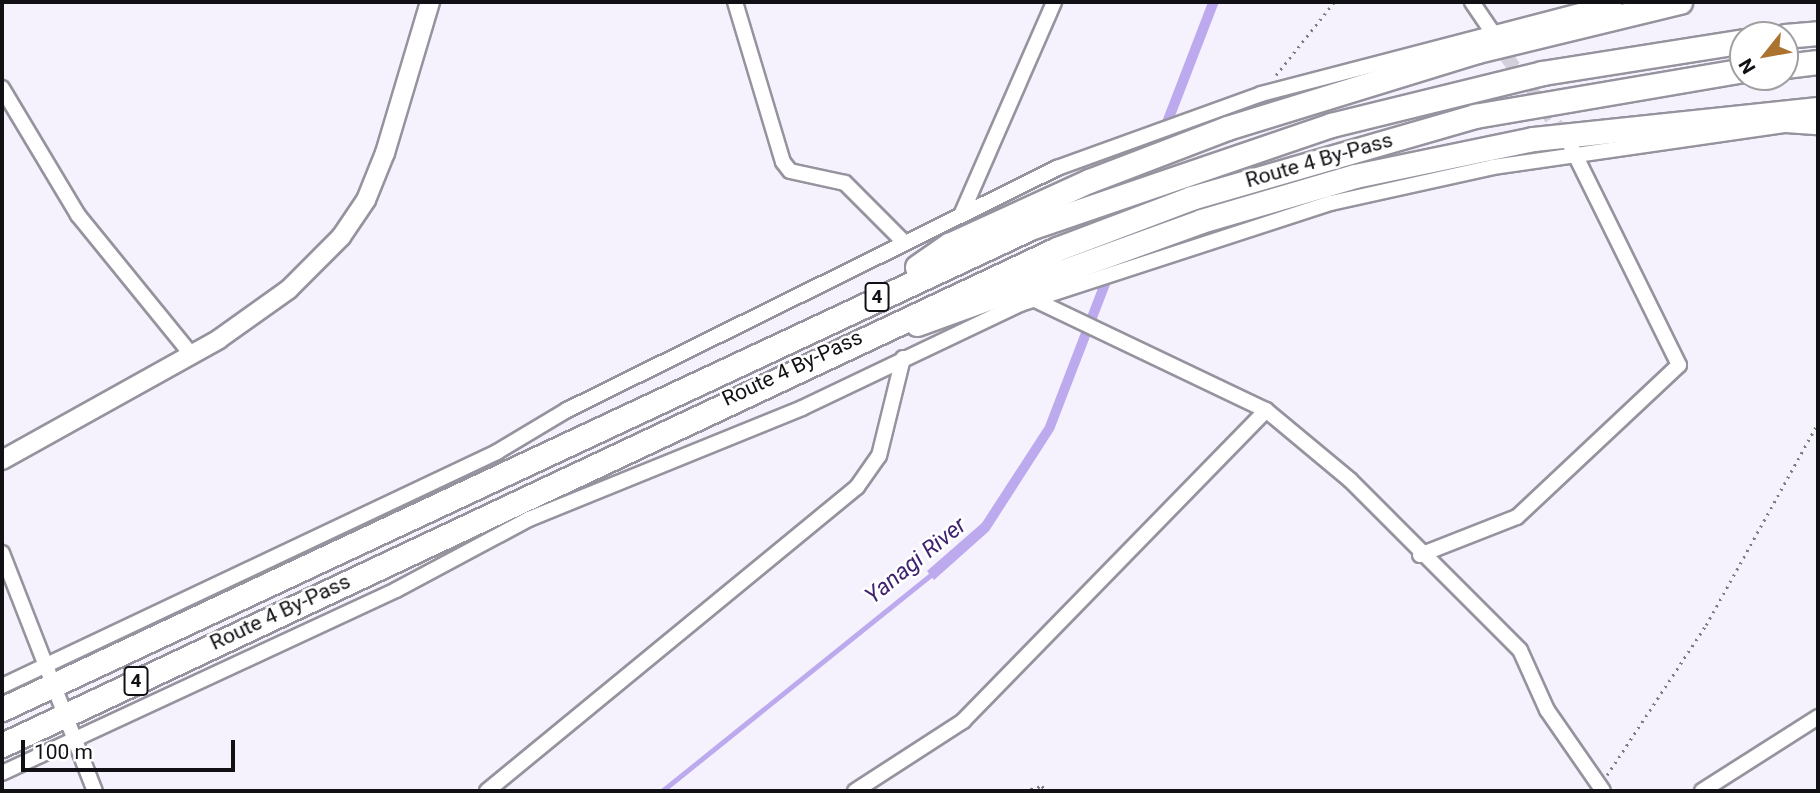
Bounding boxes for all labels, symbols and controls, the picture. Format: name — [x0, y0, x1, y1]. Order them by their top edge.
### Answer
north arrow — [1729, 21, 1799, 91]
text: N — [1734, 54, 1761, 78]
street label: Route 4 By-Pass — [1243, 127, 1395, 193]
road number: 4 — [863, 282, 891, 312]
street label: Route 4 By-Pass — [718, 325, 866, 411]
water label: Yanagi River — [860, 512, 972, 610]
street label: Route 4 By-Pass — [206, 569, 354, 655]
road number: 4 — [122, 666, 150, 696]
scale bar — [24, 726, 238, 770]
text: 100 m — [34, 740, 93, 764]

